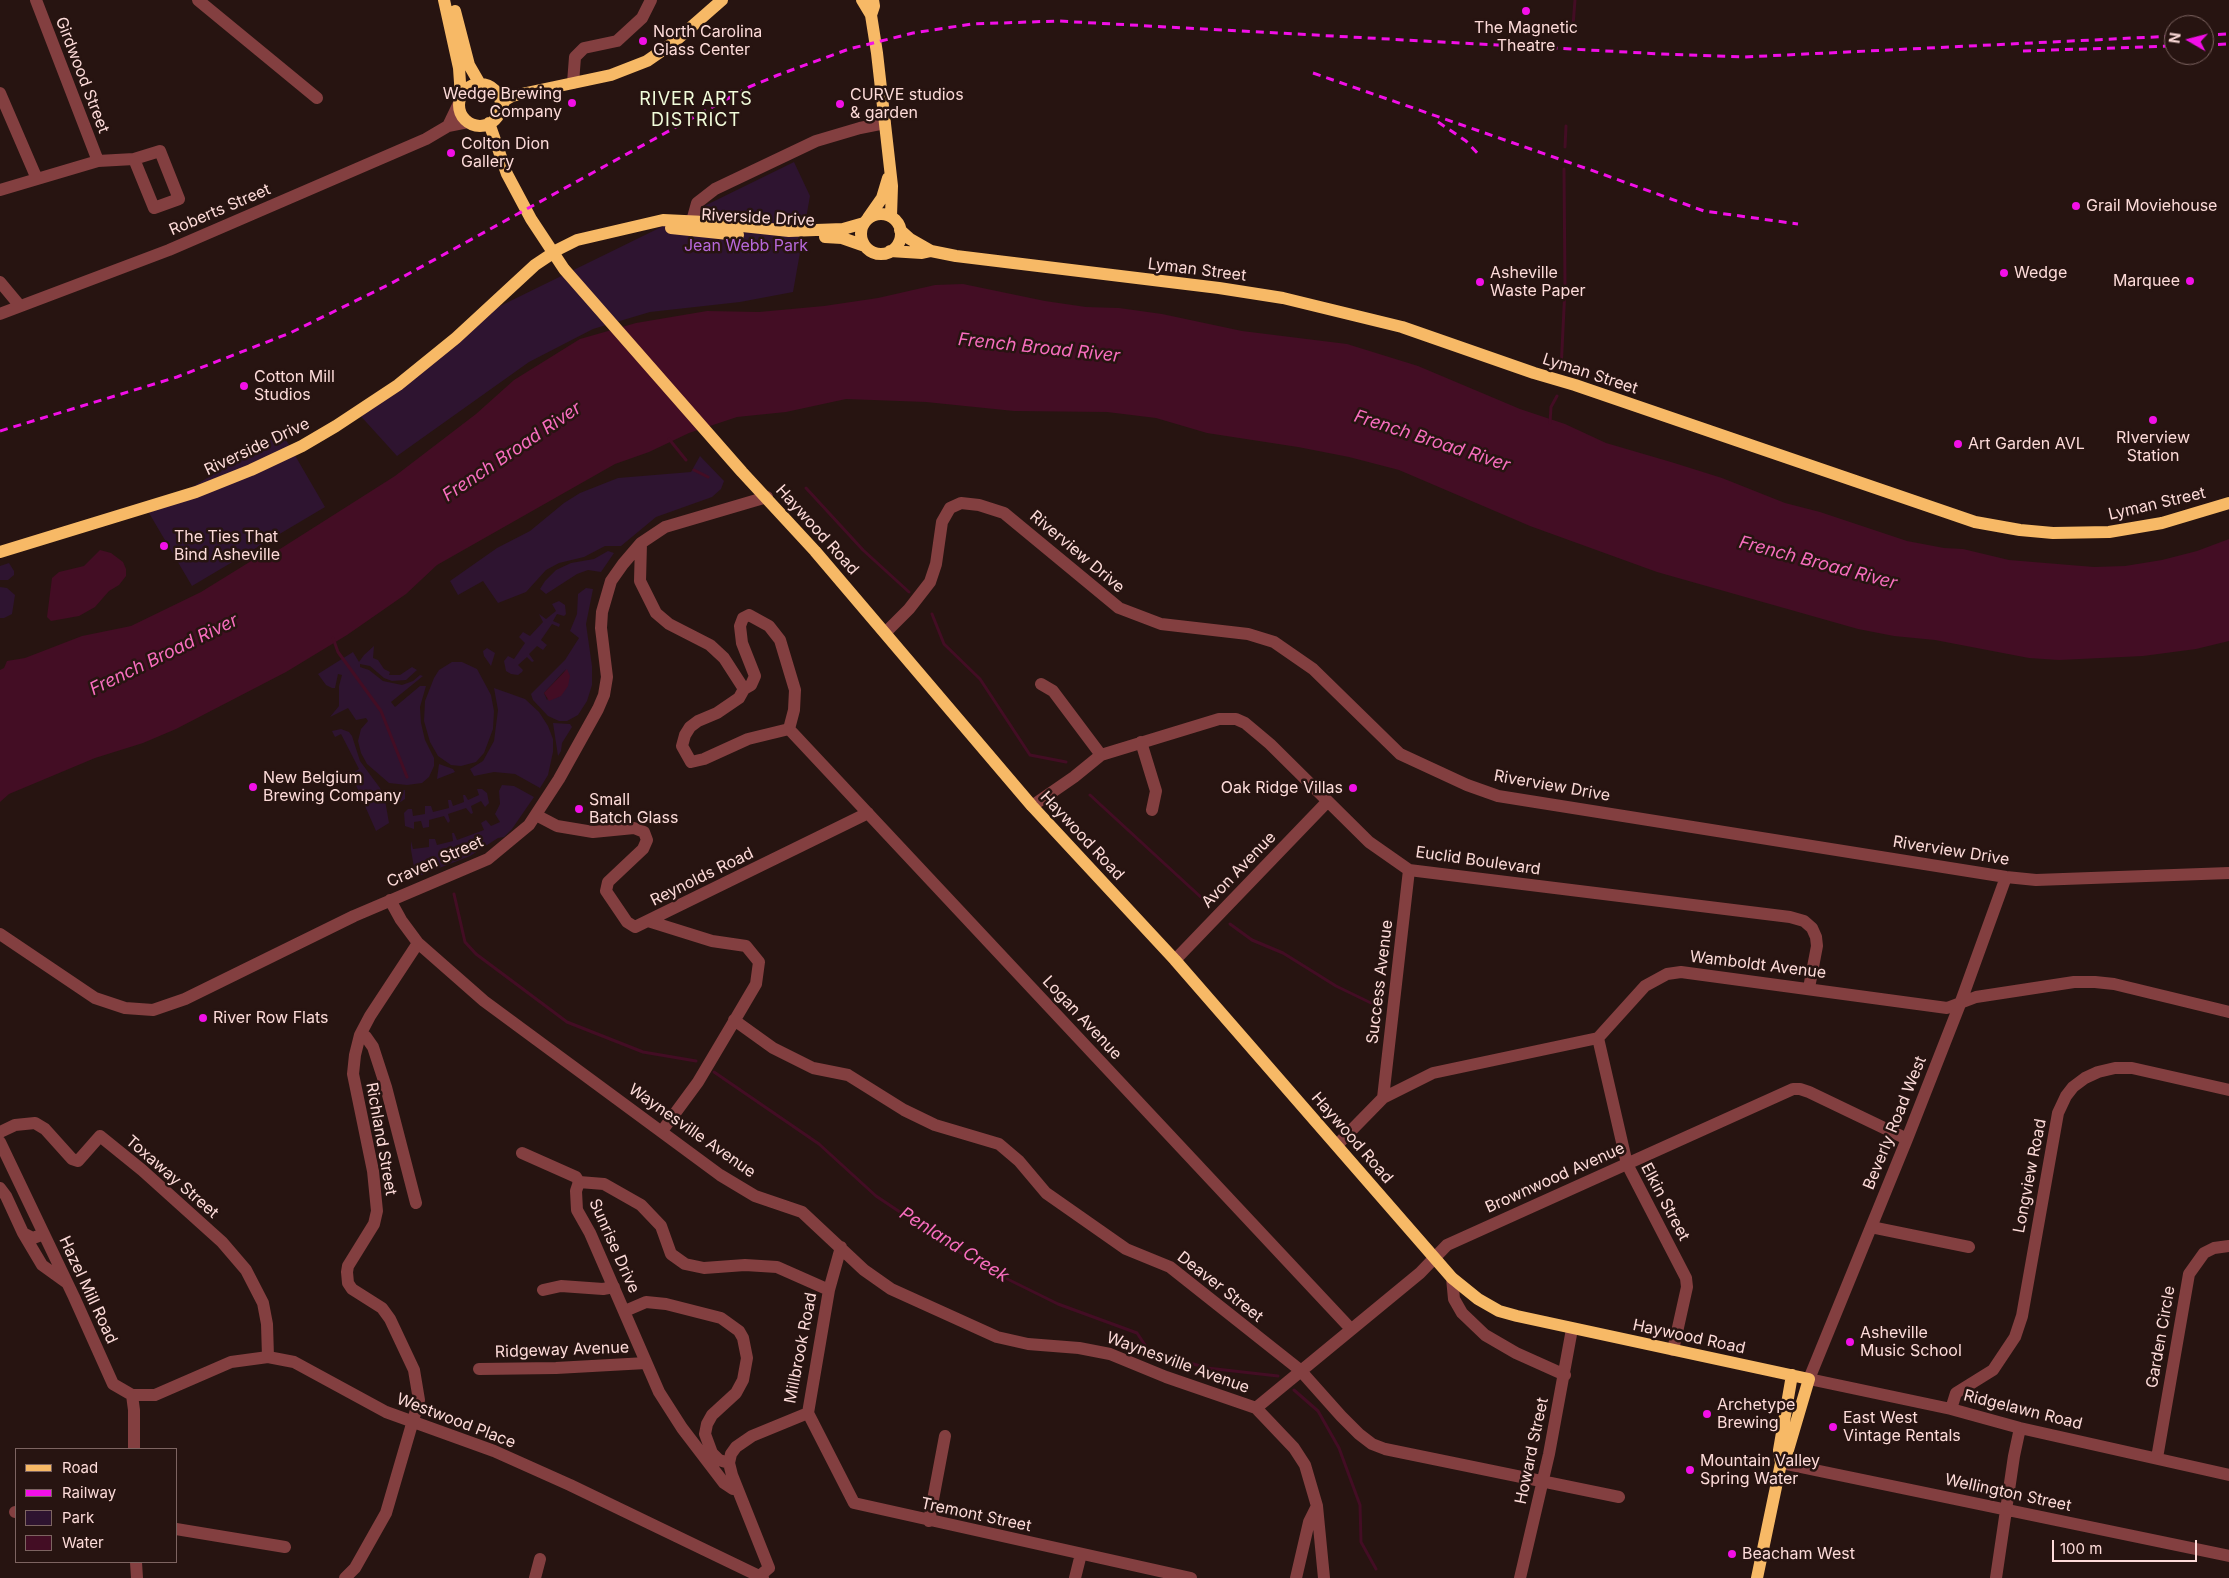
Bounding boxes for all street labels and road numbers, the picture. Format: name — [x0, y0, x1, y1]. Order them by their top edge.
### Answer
street label: Girdwood Street — [51, 14, 113, 136]
street label: Roberts Street — [166, 180, 274, 240]
street label: Riverside Drive — [701, 205, 815, 231]
street label: Lyman Street — [1147, 254, 1247, 286]
street label: Lyman Street — [1540, 350, 1640, 398]
street label: Riverside Drive — [201, 414, 313, 480]
street label: Haywood Road — [772, 481, 862, 579]
street label: Lyman Street — [2107, 484, 2207, 524]
street label: Riverview Drive — [1026, 507, 1128, 597]
street label: Riverview Drive — [1492, 766, 1612, 806]
street label: Haywood Road — [1036, 788, 1128, 884]
street label: Avon Avenue — [1198, 828, 1280, 912]
street label: Craven Street — [384, 832, 486, 892]
street label: Riverview Drive — [1891, 832, 2011, 870]
street label: Euclid Boulevard — [1414, 843, 1542, 879]
street label: Reynolds Road — [647, 844, 757, 910]
street label: Success Avenue — [1363, 919, 1397, 1045]
street label: Wamboldt Avenue — [1689, 947, 1827, 983]
street label: Logan Avenue — [1038, 972, 1126, 1064]
street label: Beverly Road West — [1859, 1053, 1931, 1193]
street label: Waynesville Avenue — [625, 1080, 759, 1182]
street label: Richland Street — [362, 1081, 400, 1197]
street label: Haywood Road — [1307, 1088, 1397, 1188]
street label: Longview Road — [2010, 1117, 2050, 1235]
street label: Toxaway Street — [122, 1132, 222, 1222]
street label: Brownwood Avenue — [1482, 1139, 1628, 1217]
street label: Elkin Street — [1637, 1160, 1693, 1244]
street label: Sunrise Drive — [585, 1196, 643, 1296]
street label: Hazel Mill Road — [55, 1233, 121, 1347]
street label: Deaver Street — [1173, 1248, 1267, 1326]
street label: Garden Circle — [2143, 1284, 2179, 1390]
street label: Millbrook Road — [781, 1291, 821, 1405]
street label: Haywood Road — [1631, 1316, 1747, 1358]
street label: Waynesville Avenue — [1104, 1328, 1252, 1398]
street label: Ridgeway Avenue — [495, 1338, 629, 1362]
street label: Ridgelawn Road — [1962, 1386, 2084, 1434]
street label: Westwood Place — [394, 1389, 518, 1453]
street label: Howard Street — [1511, 1396, 1553, 1506]
street label: Wellington Street — [1943, 1470, 2073, 1516]
street label: Tremont Street — [919, 1494, 1033, 1536]

